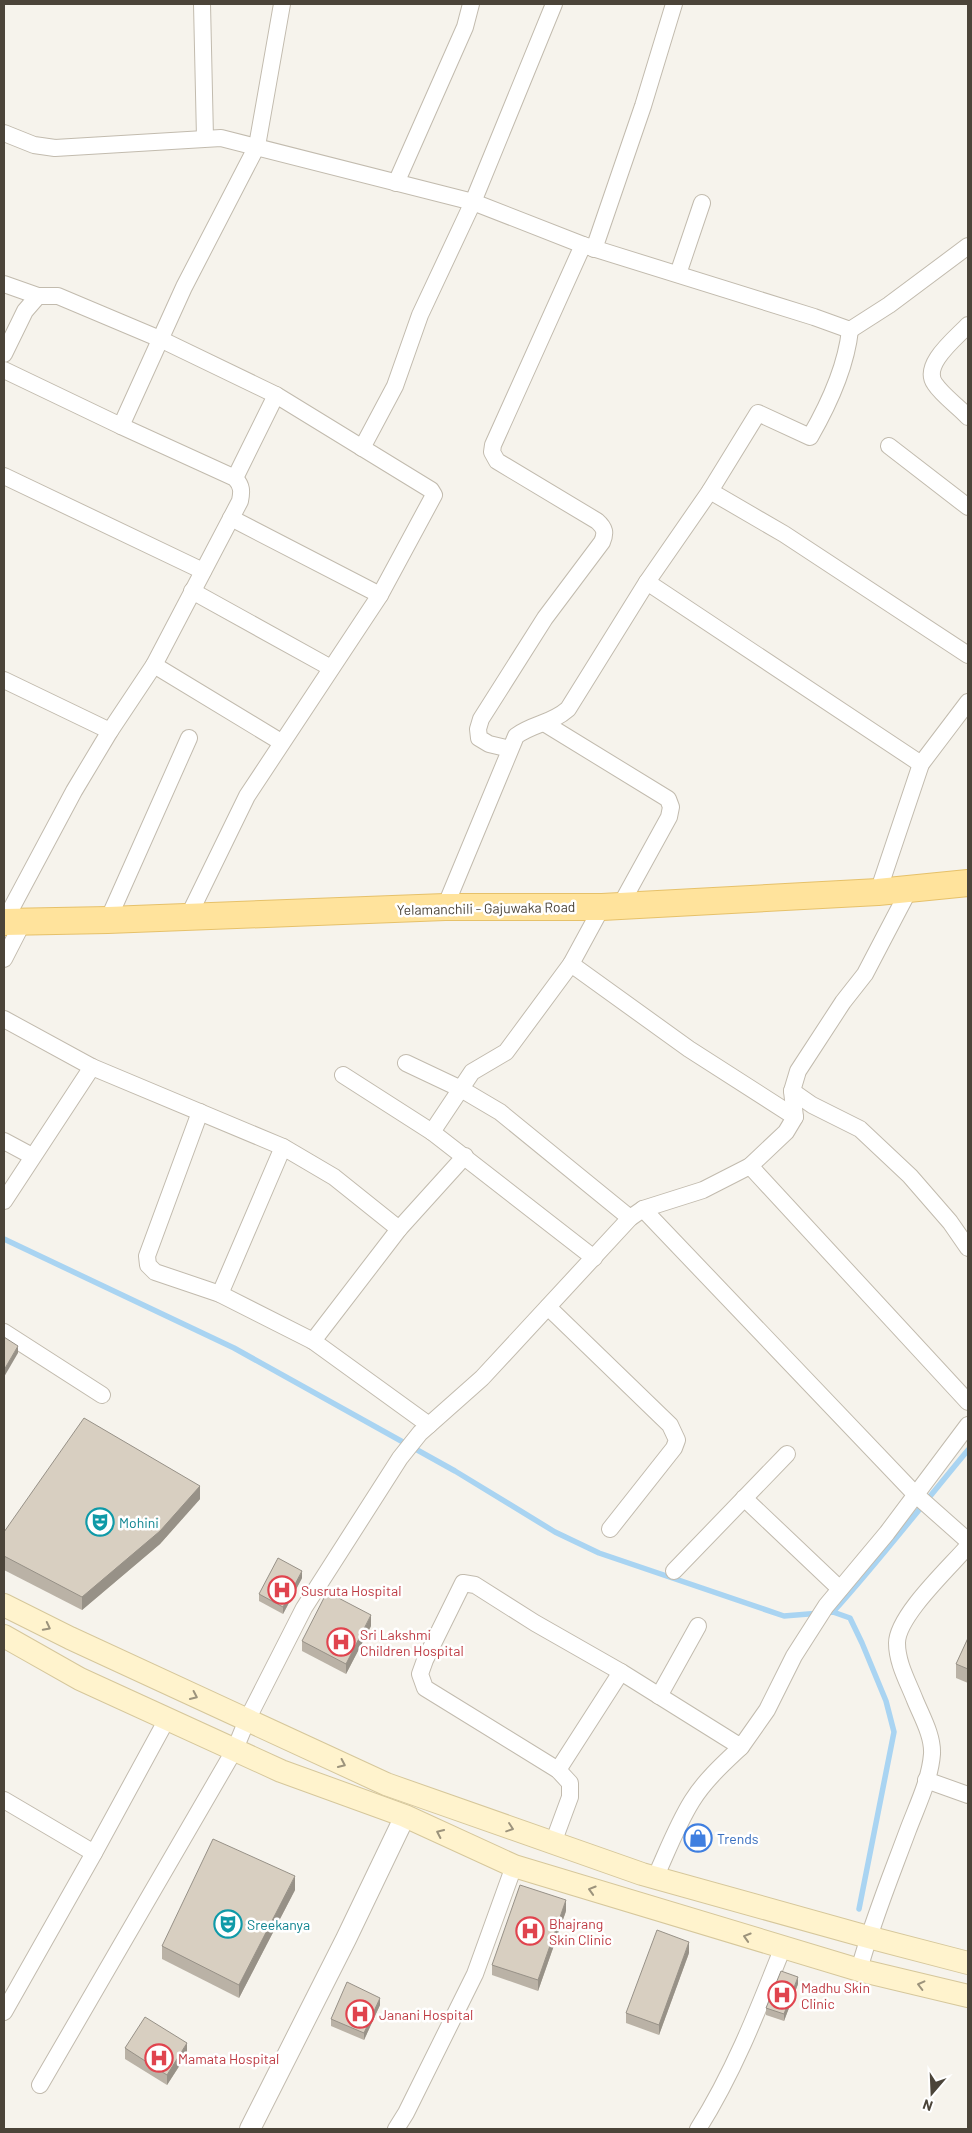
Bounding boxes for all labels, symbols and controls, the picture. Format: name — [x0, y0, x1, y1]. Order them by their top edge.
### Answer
street label: Yelamanchili - Gajuwaka Road — [396, 898, 576, 918]
theatre icon: Mohini — [85, 1507, 115, 1537]
place label: Mohini — [119, 1514, 159, 1531]
hospital icon: Susruta Hospital — [267, 1575, 297, 1605]
place label: Susruta Hospital — [301, 1582, 401, 1599]
one-way arrow — [42, 1621, 51, 1631]
place label: Sri Lakshmi Children Hospital — [360, 1626, 464, 1659]
hospital icon: Sri Lakshmi Children Hospital — [326, 1627, 356, 1657]
one-way arrow — [189, 1689, 198, 1700]
one-way arrow — [337, 1758, 346, 1768]
one-way arrow — [505, 1822, 514, 1832]
shop icon: Trends — [683, 1823, 713, 1853]
one-way arrow — [436, 1829, 445, 1840]
place label: Trends — [717, 1830, 759, 1847]
one-way arrow — [588, 1885, 596, 1895]
theatre icon: Sreekanya — [213, 1909, 243, 1939]
place label: Bhajrang Skin Clinic — [549, 1915, 612, 1948]
place label: Sreekanya — [247, 1916, 310, 1933]
hospital icon: Bhajrang Skin Clinic — [515, 1916, 545, 1946]
one-way arrow — [744, 1932, 752, 1942]
place label: Madhu Skin Clinic — [801, 1979, 870, 2012]
hospital icon: Madhu Skin Clinic — [767, 1980, 797, 2010]
one-way arrow — [916, 1980, 925, 1991]
hospital icon: Janani Hospital — [345, 1999, 375, 2029]
place label: Janani Hospital — [379, 2006, 473, 2023]
hospital icon: Mamata Hospital — [144, 2043, 174, 2073]
place label: Mamata Hospital — [178, 2050, 279, 2067]
north arrow — [907, 2068, 957, 2118]
text: N — [920, 2096, 935, 2115]

